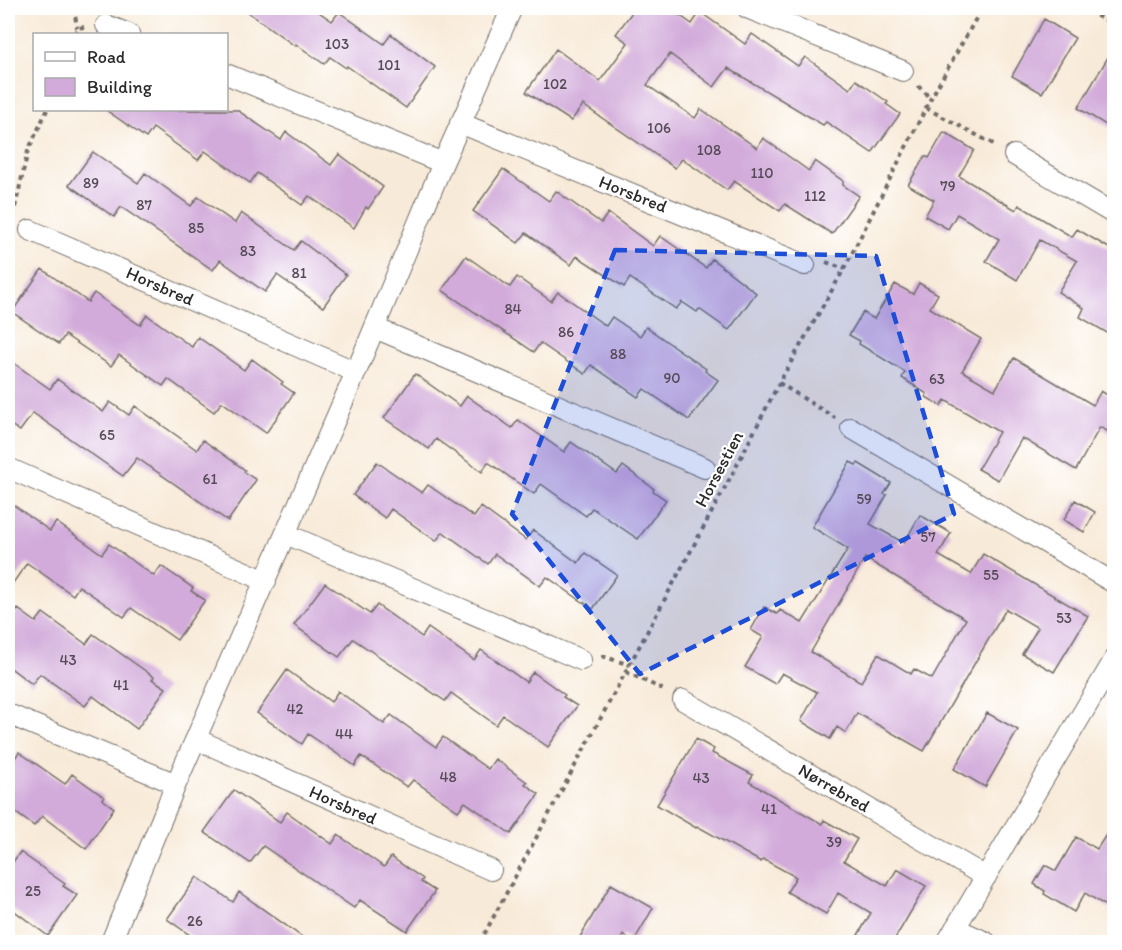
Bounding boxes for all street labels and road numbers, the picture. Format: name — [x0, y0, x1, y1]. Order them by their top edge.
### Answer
street label: Horsbred — [596, 170, 671, 218]
street label: Horsbred — [123, 261, 197, 311]
street label: Horsestien — [690, 427, 748, 511]
street label: Nørrebred — [794, 759, 874, 817]
street label: Horsbred — [306, 780, 380, 830]

